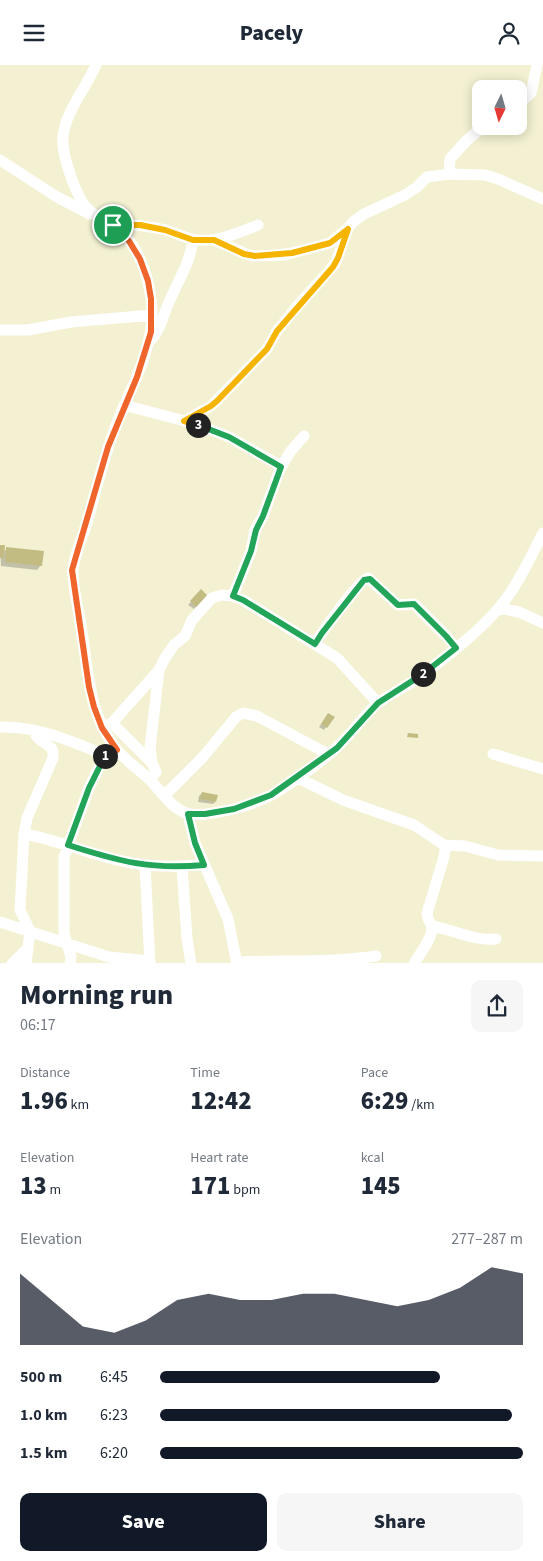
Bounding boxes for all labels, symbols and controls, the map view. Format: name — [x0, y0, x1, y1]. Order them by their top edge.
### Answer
text: Pacely — [240, 17, 303, 49]
icon: menu — [20, 19, 48, 47]
icon: person — [495, 19, 523, 47]
north arrow — [472, 80, 528, 135]
map controls — [472, 80, 527, 135]
pin — [92, 204, 134, 246]
icon: arrive — [99, 211, 127, 239]
pin: 3 — [186, 413, 210, 437]
text: 3 — [195, 415, 202, 435]
pin: 2 — [410, 661, 436, 687]
text: 2 — [420, 664, 427, 684]
pin: 1 — [92, 743, 118, 769]
text: 1 — [102, 746, 109, 766]
text: Morning run — [20, 975, 173, 1015]
button: share — [471, 980, 523, 1032]
text: 06:17 — [20, 1014, 56, 1036]
text: Distance — [20, 1063, 70, 1083]
text: Time — [190, 1063, 220, 1083]
text: Pace — [361, 1063, 388, 1083]
text: 1.96 — [20, 1083, 68, 1119]
text: 12:42 — [190, 1083, 251, 1119]
text: 6:29 — [361, 1083, 408, 1119]
text: km — [68, 1095, 89, 1115]
text: /km — [408, 1095, 435, 1115]
text: Elevation — [20, 1148, 75, 1168]
text: Heart rate — [190, 1148, 249, 1168]
text: kcal — [361, 1148, 384, 1168]
text: 13 — [20, 1168, 47, 1204]
text: 171 — [190, 1168, 230, 1204]
text: 145 — [361, 1168, 401, 1204]
text: m — [47, 1180, 61, 1200]
text: bpm — [230, 1180, 260, 1200]
text: Elevation — [20, 1228, 82, 1250]
text: 277–287 m — [451, 1228, 523, 1250]
text: 500 m — [20, 1366, 62, 1388]
text: 6:45 — [100, 1366, 128, 1388]
text: 1.0 km — [20, 1404, 67, 1426]
text: 6:23 — [100, 1404, 128, 1426]
text: 1.5 km — [20, 1442, 67, 1464]
text: 6:20 — [100, 1442, 128, 1464]
button: Save — [20, 1493, 267, 1551]
button: Share — [277, 1493, 523, 1551]

